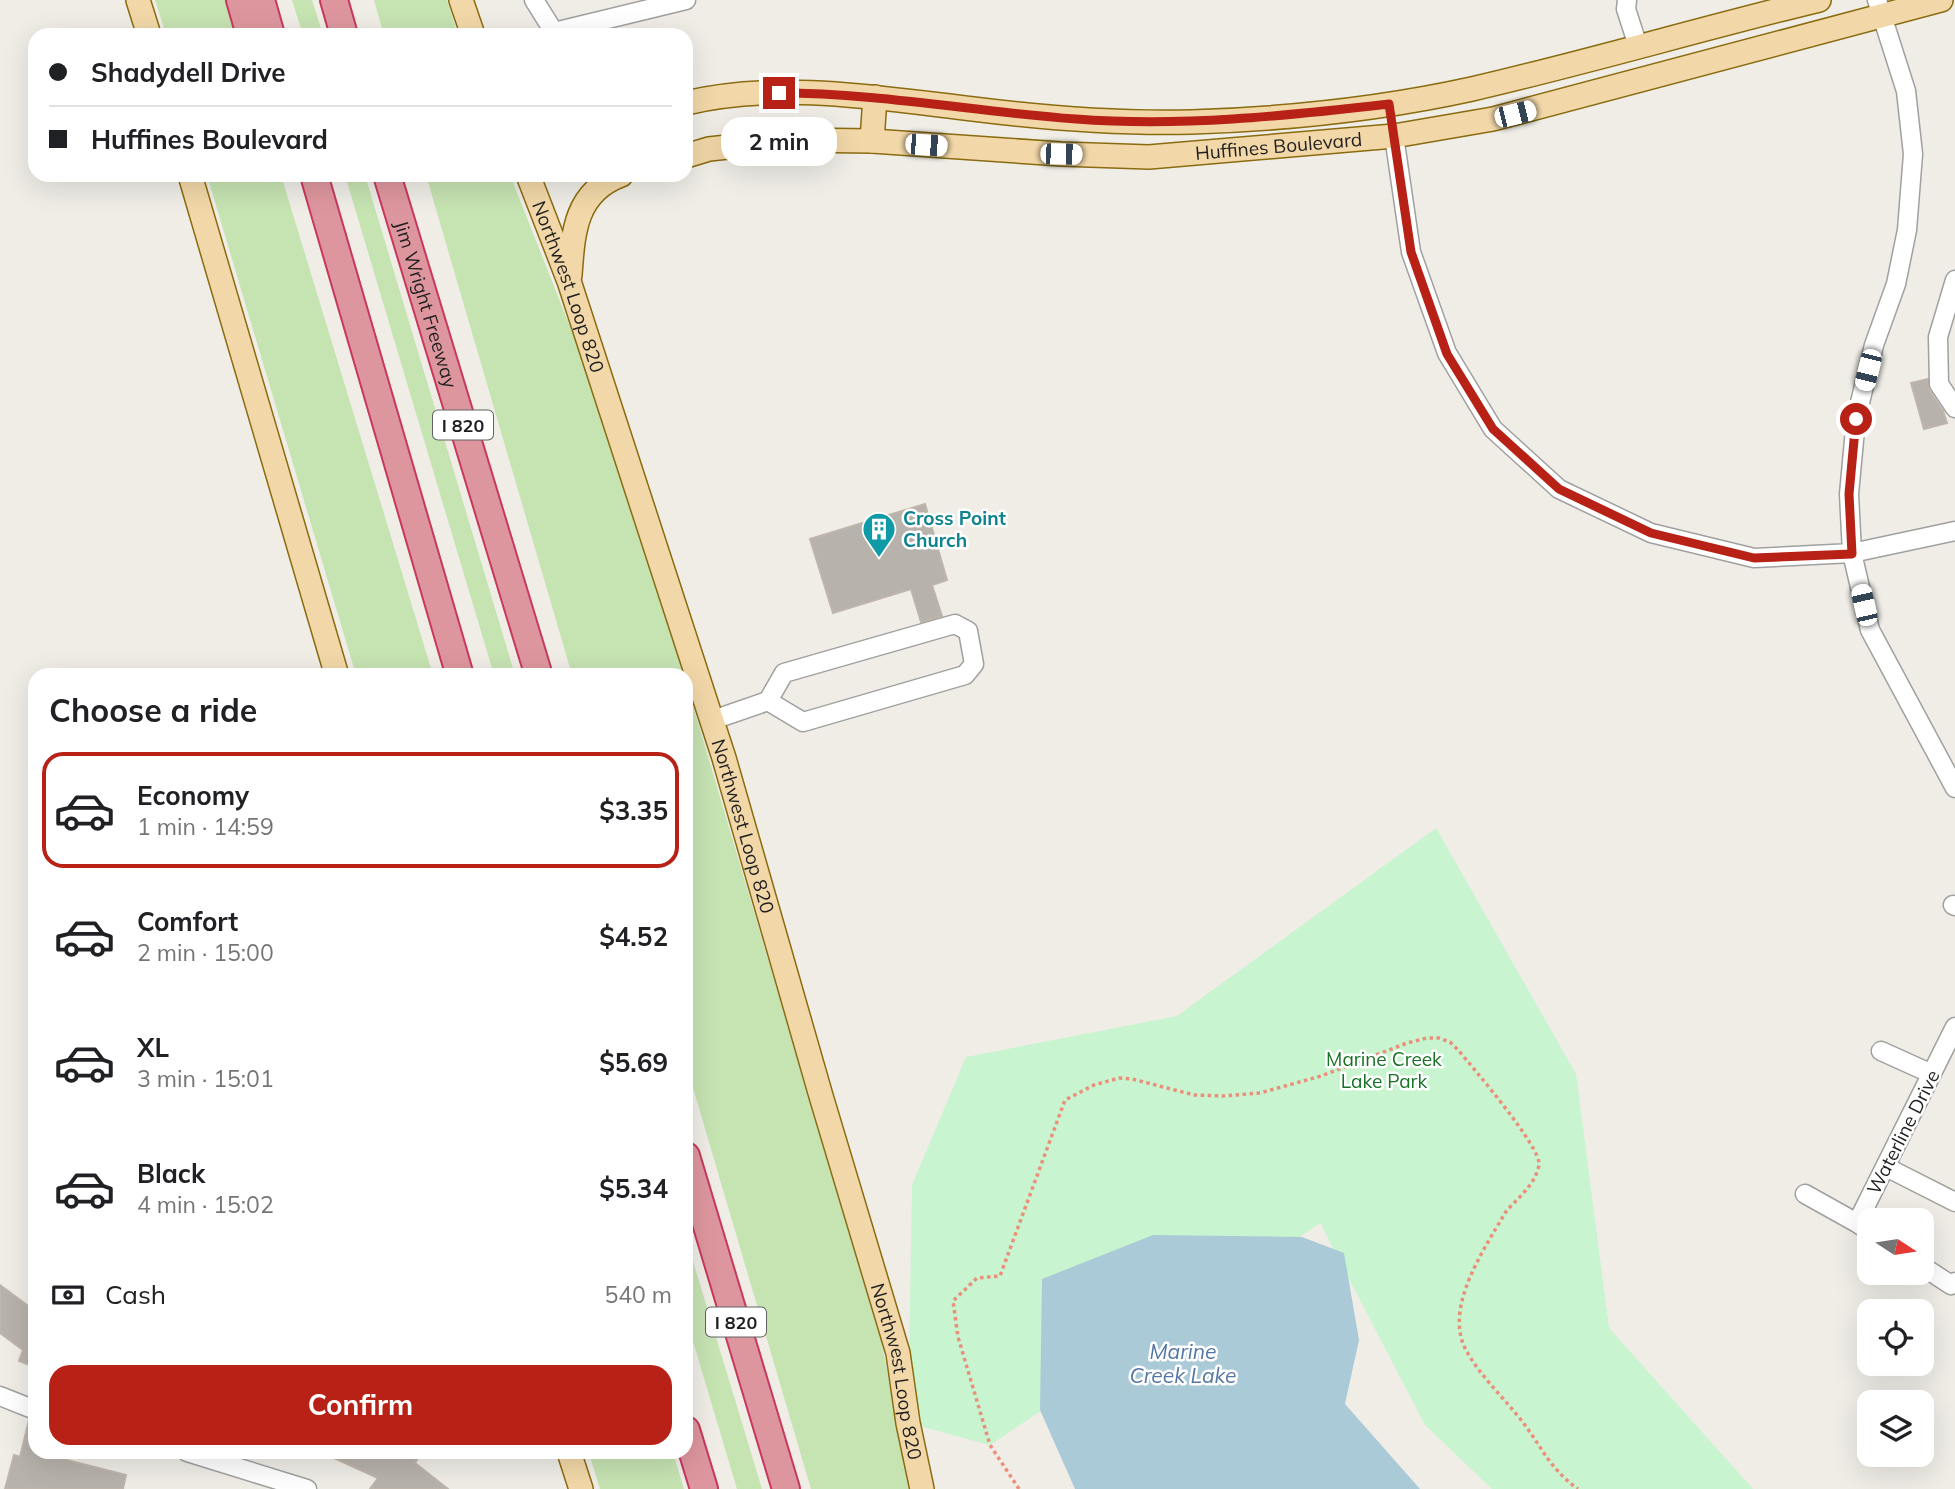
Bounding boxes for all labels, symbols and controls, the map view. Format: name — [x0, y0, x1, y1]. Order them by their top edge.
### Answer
text: Shadydell Drive — [91, 56, 286, 89]
route end — [763, 77, 795, 109]
car — [1493, 99, 1538, 129]
callout: 2 min — [721, 118, 837, 166]
text: Huffines Boulevard — [91, 123, 328, 156]
text: 2 min — [749, 127, 809, 156]
street label: Huffines Boulevard — [1194, 127, 1363, 165]
car — [905, 133, 948, 157]
car — [1040, 143, 1083, 165]
street label: Northwest Loop 820 — [527, 198, 610, 376]
street label: Jim Wright Freeway — [389, 218, 463, 391]
car — [1853, 347, 1884, 393]
route start — [1840, 403, 1872, 435]
road number: I 820 — [433, 410, 493, 440]
place label: Cross Point Church — [903, 506, 1006, 552]
building icon: Cross Point Church — [860, 510, 898, 559]
car — [1850, 582, 1879, 628]
text: Choose a ride — [49, 690, 257, 730]
street label: Northwest Loop 820 — [707, 736, 780, 916]
icon: car — [53, 779, 116, 842]
text: Economy — [137, 779, 249, 812]
text: $3.35 — [599, 794, 668, 827]
text: 1 min · 14:59 — [137, 812, 274, 841]
icon: car — [53, 905, 116, 968]
text: Comfort — [137, 905, 238, 938]
text: $4.52 — [599, 920, 668, 953]
text: 2 min · 15:00 — [137, 938, 274, 967]
icon: car — [53, 1031, 116, 1094]
text: XL — [137, 1031, 169, 1064]
text: $5.69 — [599, 1046, 668, 1079]
park label: Marine Creek Lake Park — [1326, 1047, 1442, 1093]
text: 3 min · 15:01 — [137, 1064, 274, 1093]
street label: Waterline Drive — [1861, 1066, 1945, 1198]
icon: car — [53, 1157, 116, 1220]
text: Black — [137, 1157, 205, 1190]
text: $5.34 — [599, 1172, 668, 1205]
text: 4 min · 15:02 — [137, 1190, 274, 1219]
north arrow — [1857, 1208, 1934, 1284]
map controls — [1857, 1208, 1934, 1467]
icon: cash — [49, 1276, 87, 1314]
text: Cash — [105, 1278, 166, 1311]
text: 540 m — [604, 1280, 672, 1309]
street label: Northwest Loop 820 — [866, 1280, 927, 1462]
button: locate — [1857, 1299, 1934, 1376]
road number: I 820 — [706, 1308, 766, 1336]
water label: Marine Creek Lake — [1129, 1338, 1237, 1388]
button: Confirm — [49, 1365, 672, 1445]
button: layers — [1857, 1390, 1934, 1467]

